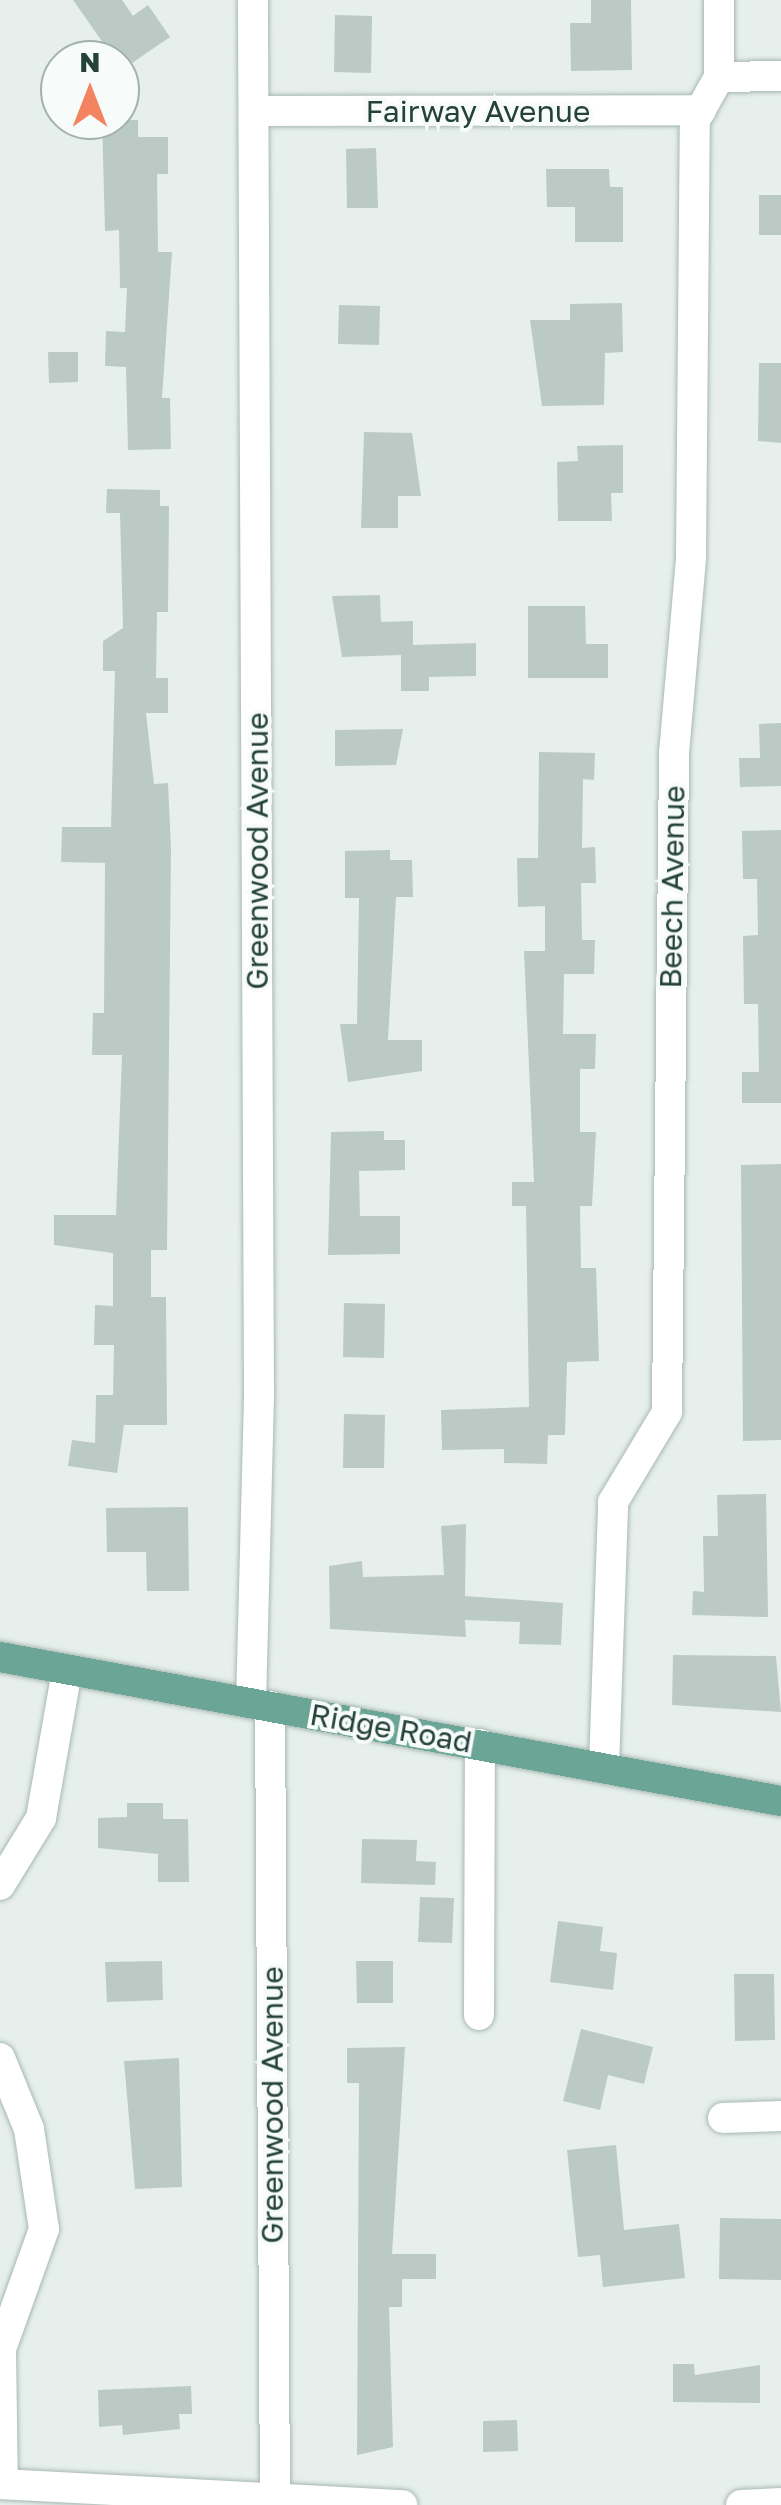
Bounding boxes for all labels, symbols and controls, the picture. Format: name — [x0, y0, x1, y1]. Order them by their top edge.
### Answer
north arrow — [40, 40, 140, 140]
text: N — [79, 45, 101, 78]
street label: Fairway Avenue — [366, 93, 590, 129]
street label: Greenwood Avenue — [239, 712, 275, 990]
street label: Beech Avenue — [652, 785, 692, 989]
street label: Ridge Road — [307, 1696, 475, 1760]
street label: Greenwood Avenue — [254, 1966, 290, 2244]

